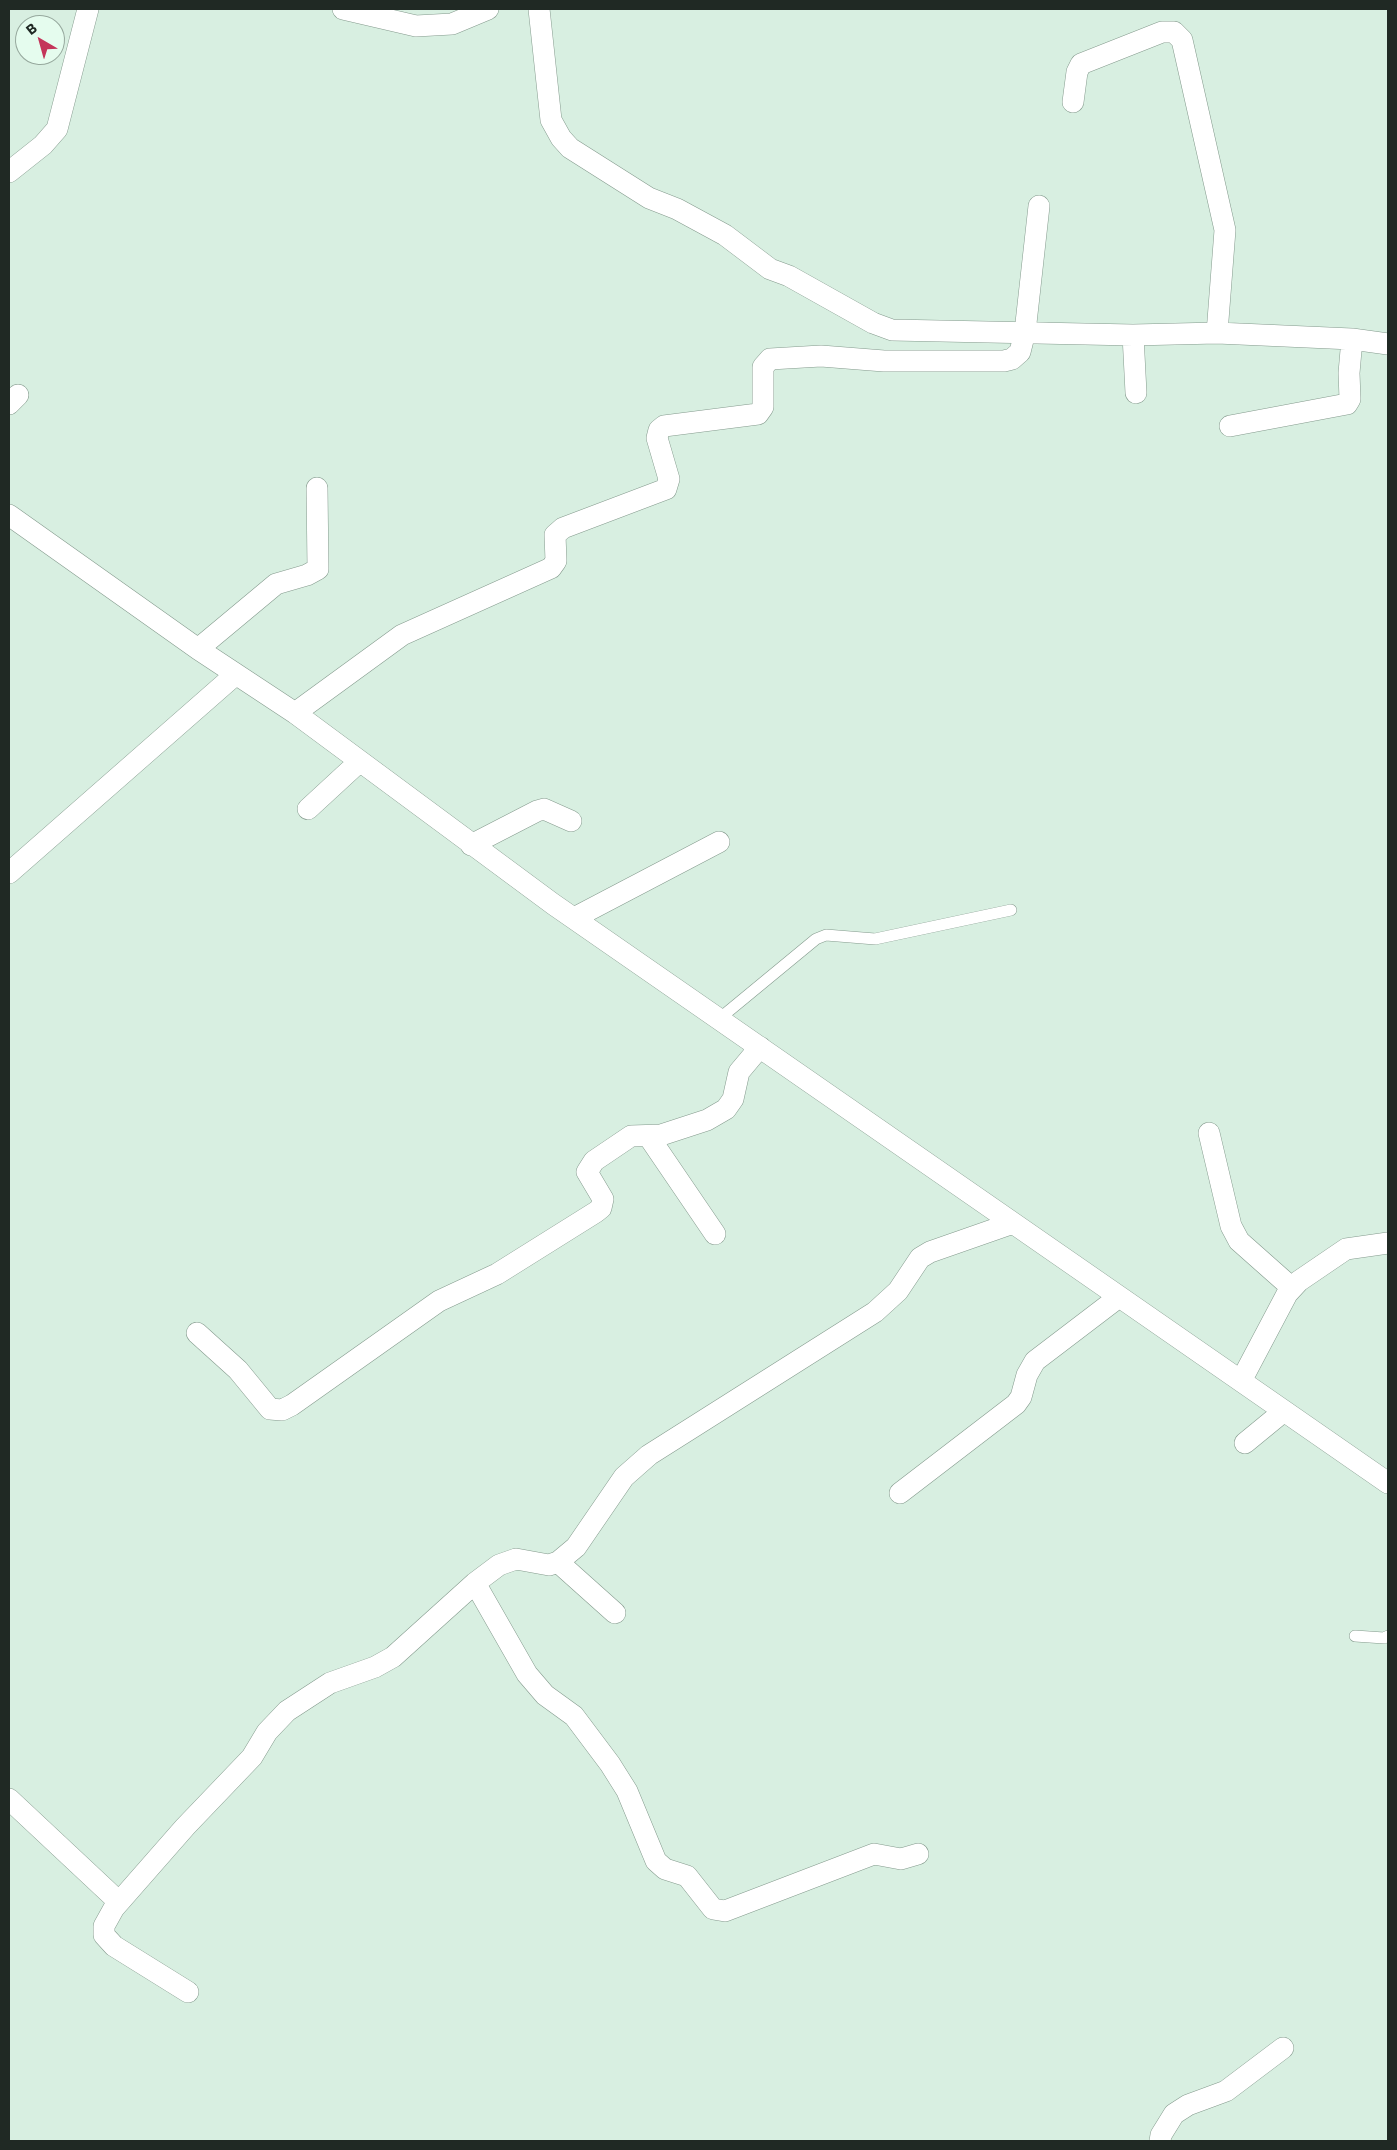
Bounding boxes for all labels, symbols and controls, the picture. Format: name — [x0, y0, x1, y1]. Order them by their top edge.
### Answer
north arrow — [15, 15, 65, 65]
text: B — [22, 19, 41, 39]

